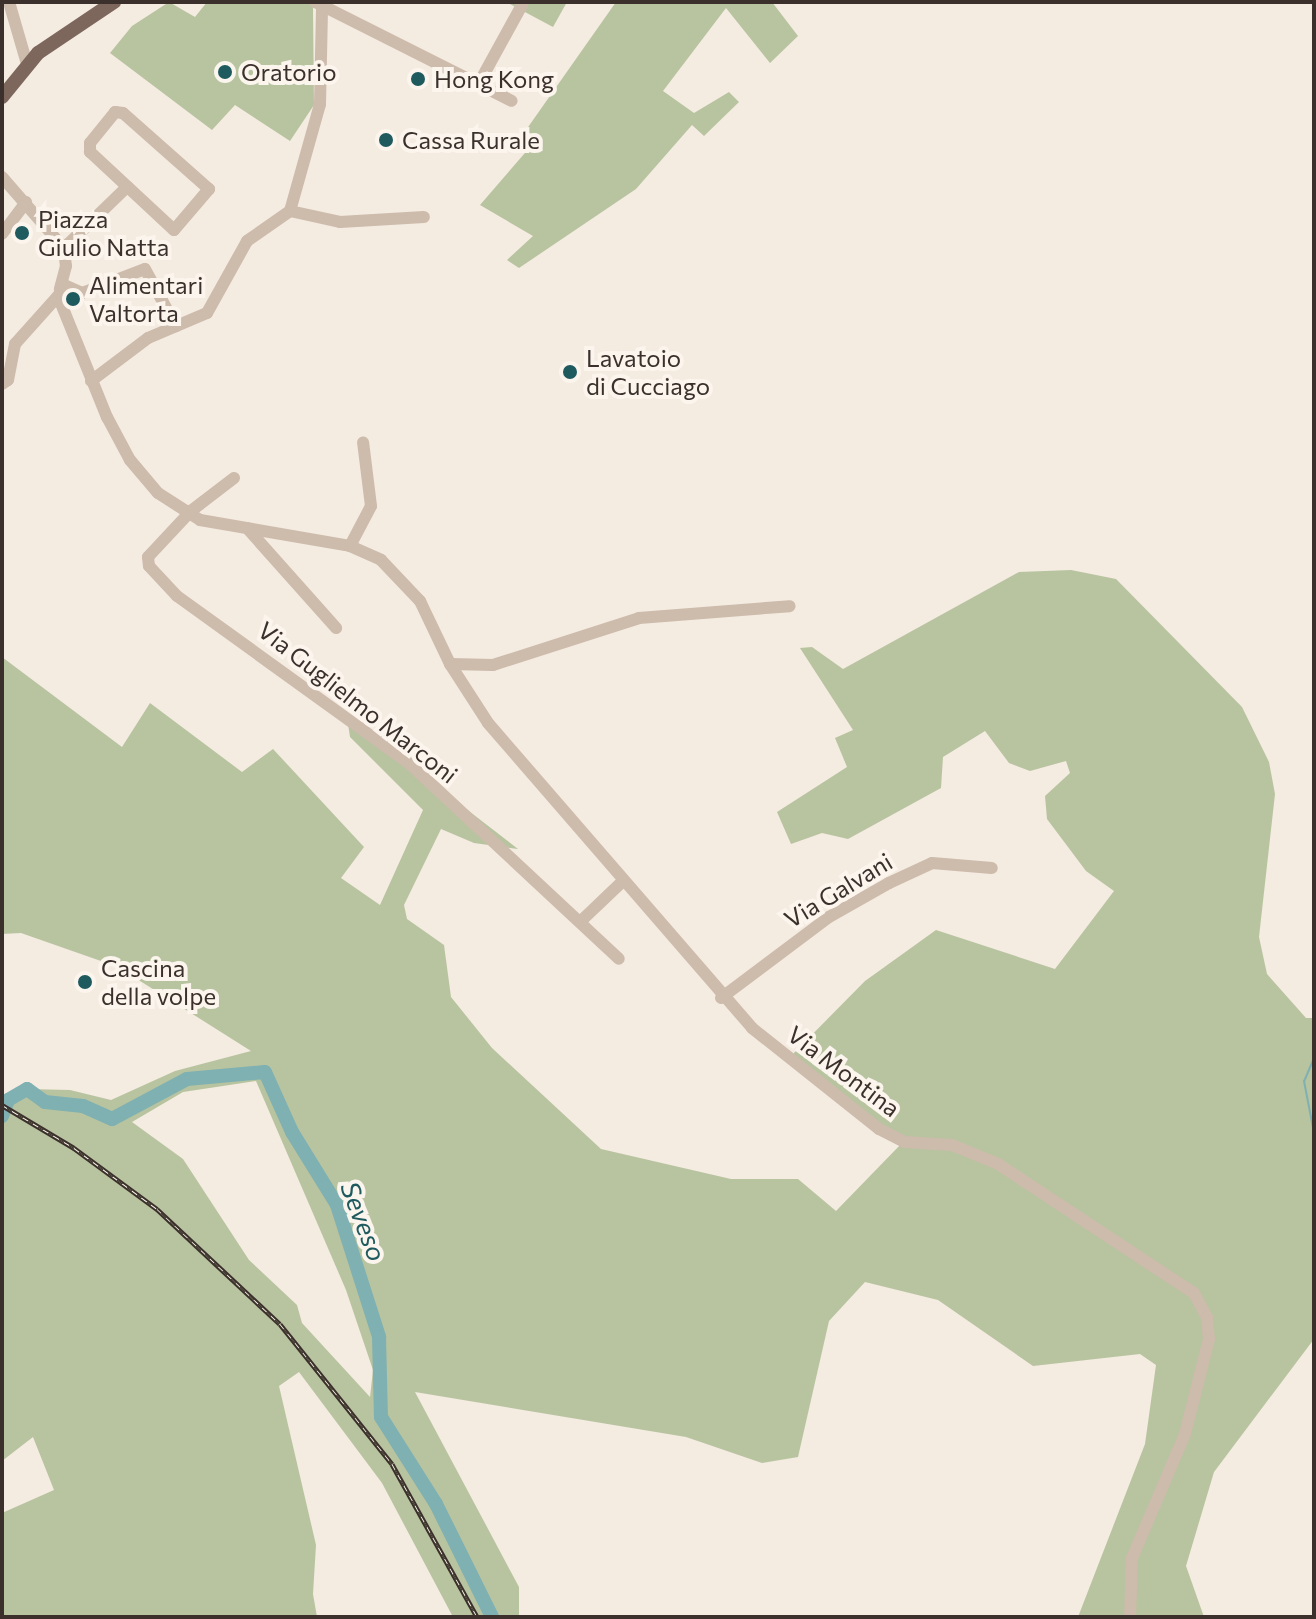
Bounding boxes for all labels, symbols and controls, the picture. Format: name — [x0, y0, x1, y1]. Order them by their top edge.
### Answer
place label: Oratorio — [241, 58, 337, 86]
marker: Oratorio — [216, 63, 234, 81]
place label: Hong Kong — [434, 65, 554, 93]
marker: Hong Kong — [409, 70, 427, 88]
place label: Cassa Rurale — [402, 126, 540, 154]
marker: Cassa Rurale — [377, 131, 395, 149]
place label: Piazza Giulio Natta — [38, 205, 169, 261]
marker: Piazza Giulio Natta — [13, 224, 31, 242]
place label: Alimentari Valtorta — [89, 271, 203, 327]
marker: Alimentari Valtorta — [64, 290, 82, 308]
place label: Lavatoio di Cucciago — [586, 344, 710, 400]
marker: Lavatoio di Cucciago — [561, 363, 579, 381]
street label: Via Guglielmo Marconi — [252, 615, 464, 789]
street label: Via Galvani — [779, 847, 897, 933]
place label: Cascina della volpe — [101, 954, 216, 1010]
marker: Cascina della volpe — [76, 973, 94, 991]
street label: Via Montina — [782, 1019, 906, 1123]
water label: Seveso — [335, 1177, 393, 1265]

